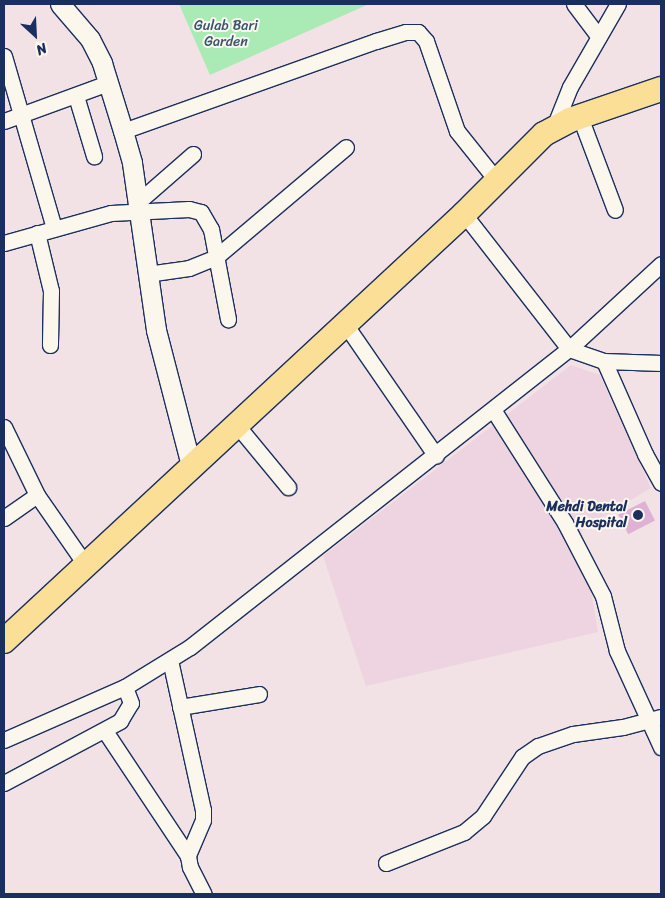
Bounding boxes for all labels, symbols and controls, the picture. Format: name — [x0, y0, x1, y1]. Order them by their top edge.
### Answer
north arrow — [10, 10, 60, 60]
park label: Gulab Bari Garden — [194, 18, 258, 50]
text: N — [32, 36, 51, 62]
place label: Mehdi Dental Hospital — [546, 499, 627, 532]
marker: Mehdi Dental Hospital — [631, 508, 645, 522]

